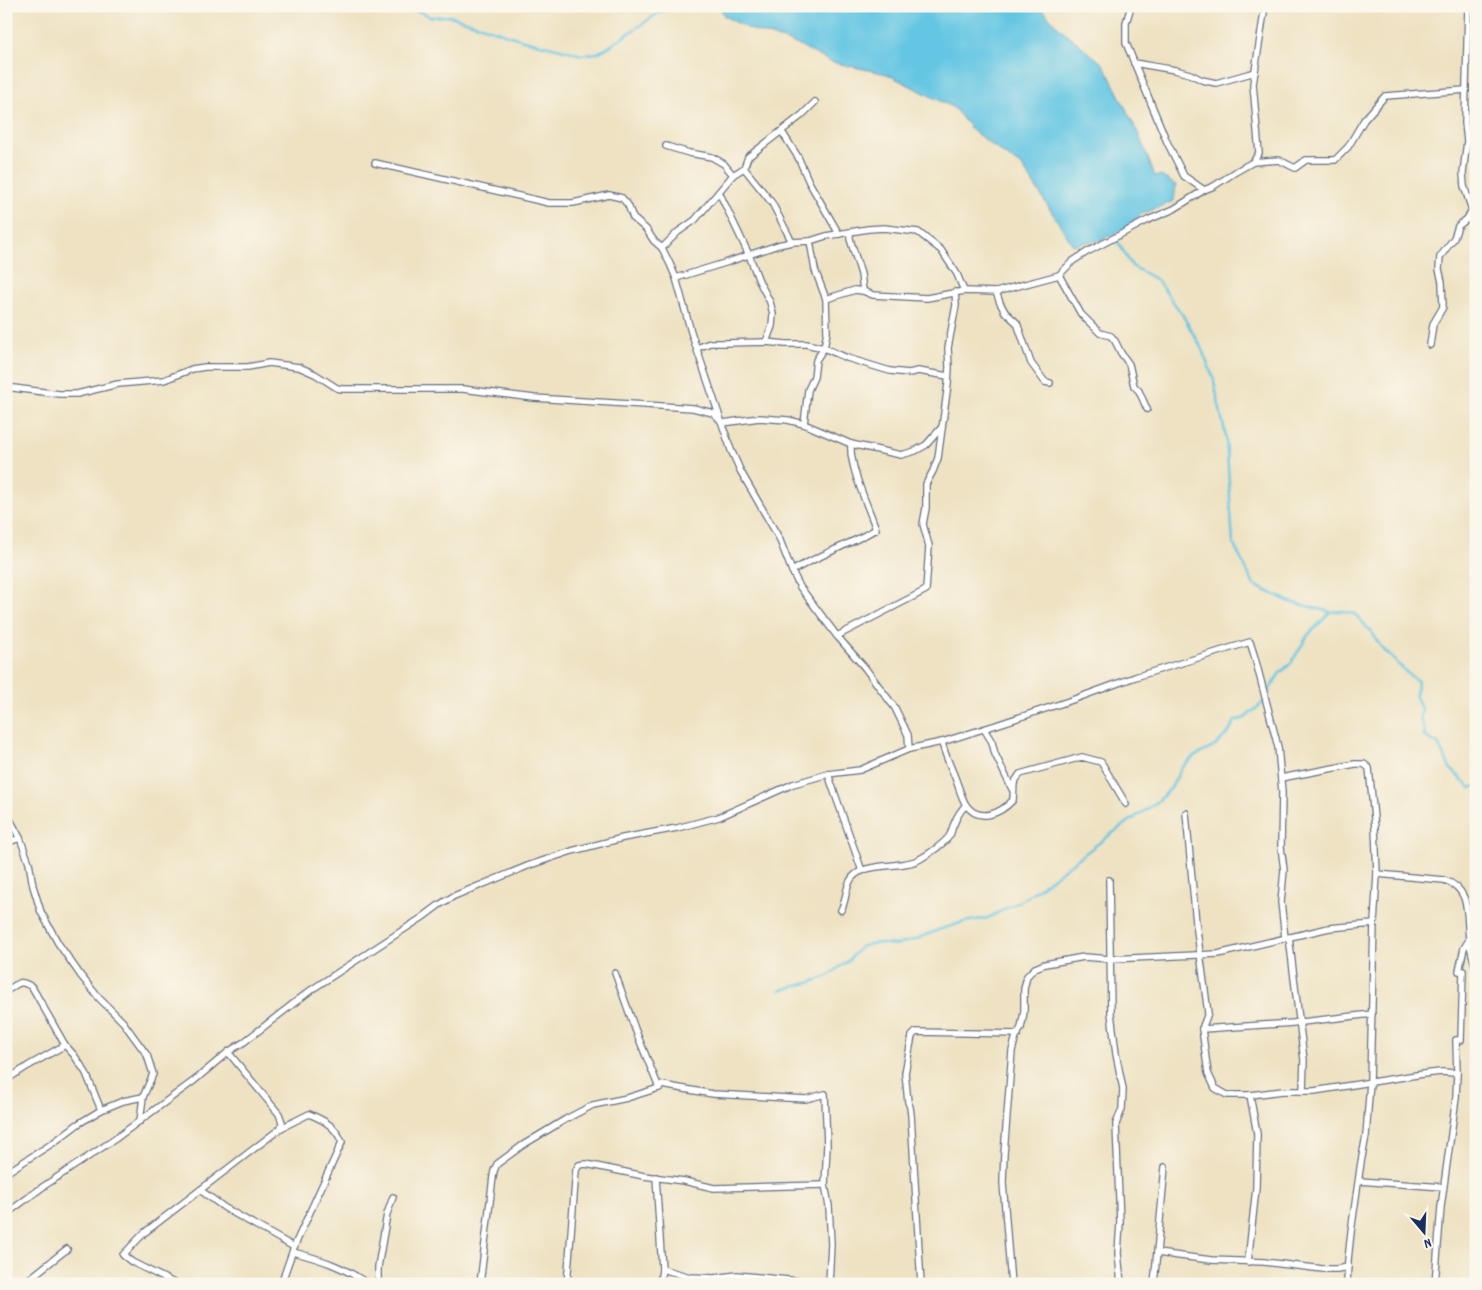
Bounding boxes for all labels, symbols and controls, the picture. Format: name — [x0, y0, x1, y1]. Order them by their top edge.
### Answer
north arrow — [1400, 1208, 1450, 1258]
text: N — [1421, 1232, 1434, 1253]

